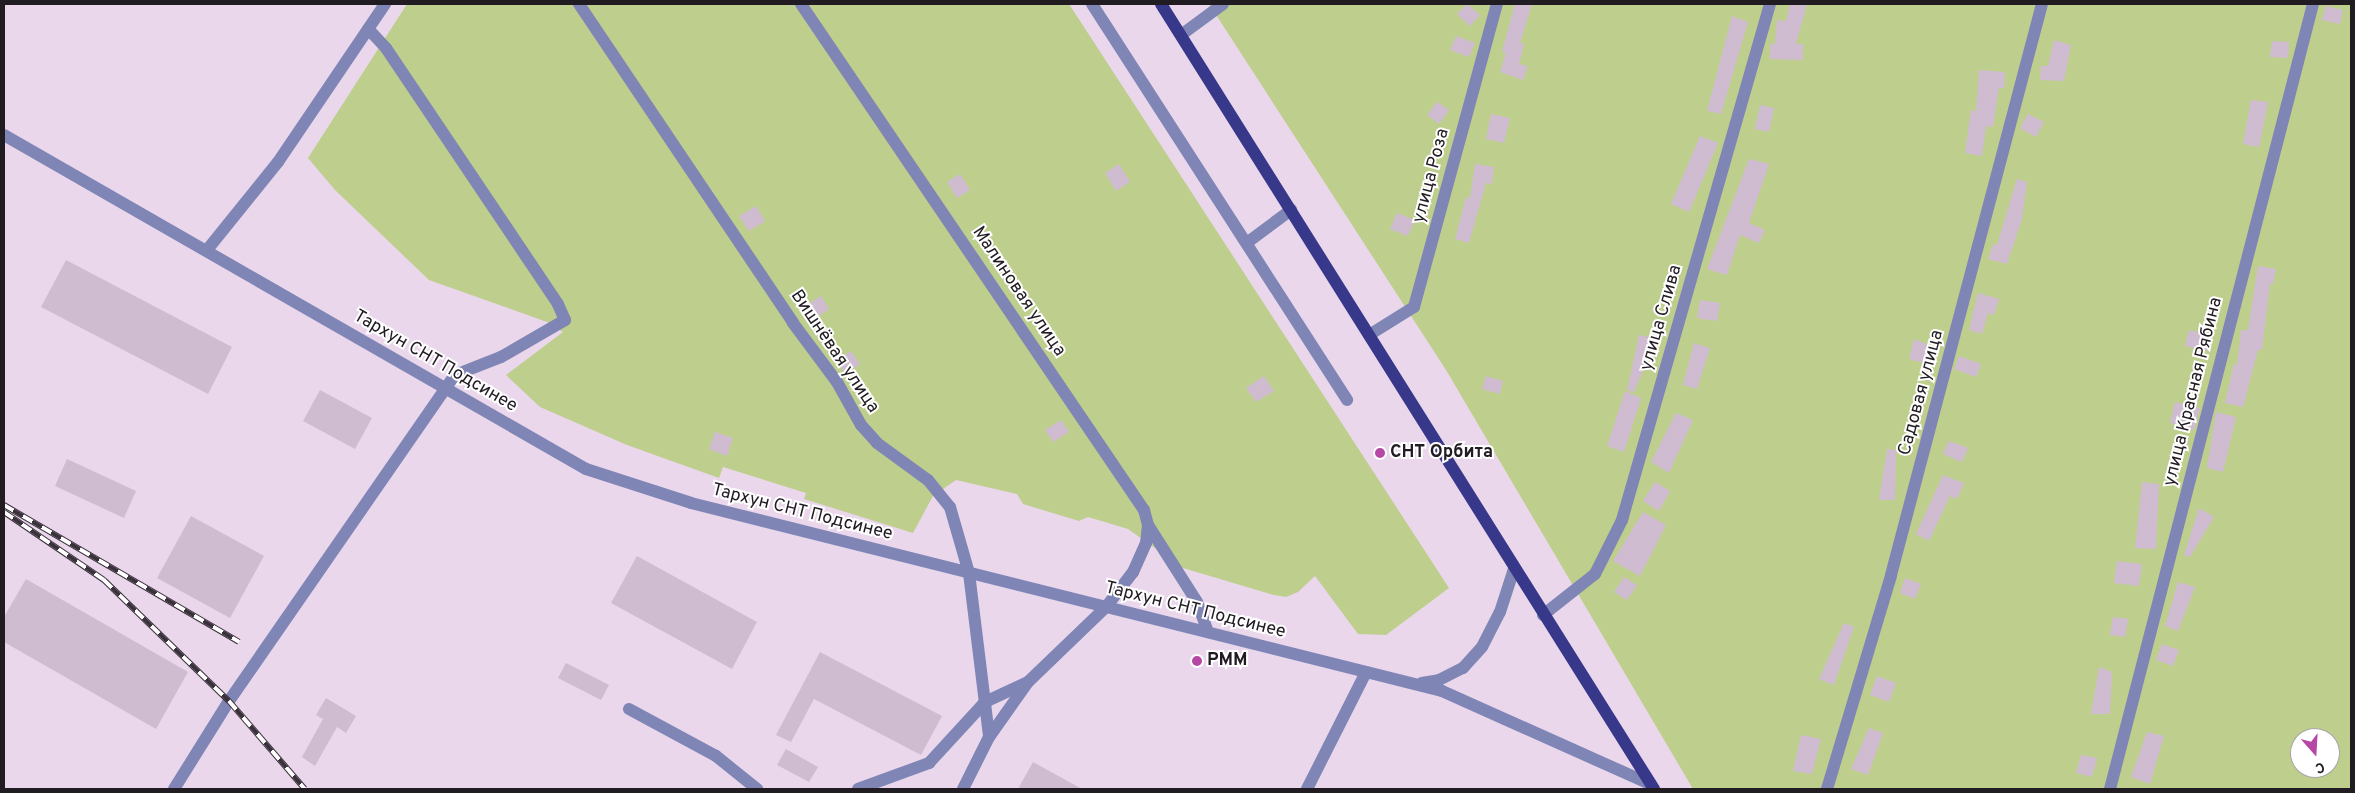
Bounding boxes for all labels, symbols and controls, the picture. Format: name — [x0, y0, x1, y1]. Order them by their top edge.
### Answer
street label: улица Роза — [1409, 126, 1455, 226]
street label: Малиновая улица — [967, 223, 1069, 361]
street label: улица Слива — [1637, 263, 1687, 373]
street label: Вишнёвая улица — [785, 286, 883, 418]
street label: улица Красная Рябина — [2160, 295, 2228, 489]
street label: Тархун СНТ Подсинее — [349, 306, 521, 418]
street label: Садовая улица — [1895, 328, 1949, 458]
place label: СНТ Орбита — [1390, 442, 1493, 464]
marker: СНТ Орбита — [1374, 447, 1386, 459]
street label: Тархун СНТ Подсинее — [709, 480, 895, 546]
street label: Тархун СНТ Подсинее — [1102, 578, 1288, 644]
place label: РММ — [1207, 650, 1248, 672]
marker: РММ — [1191, 655, 1203, 667]
north arrow — [2290, 728, 2340, 778]
text: С — [2313, 757, 2327, 776]

